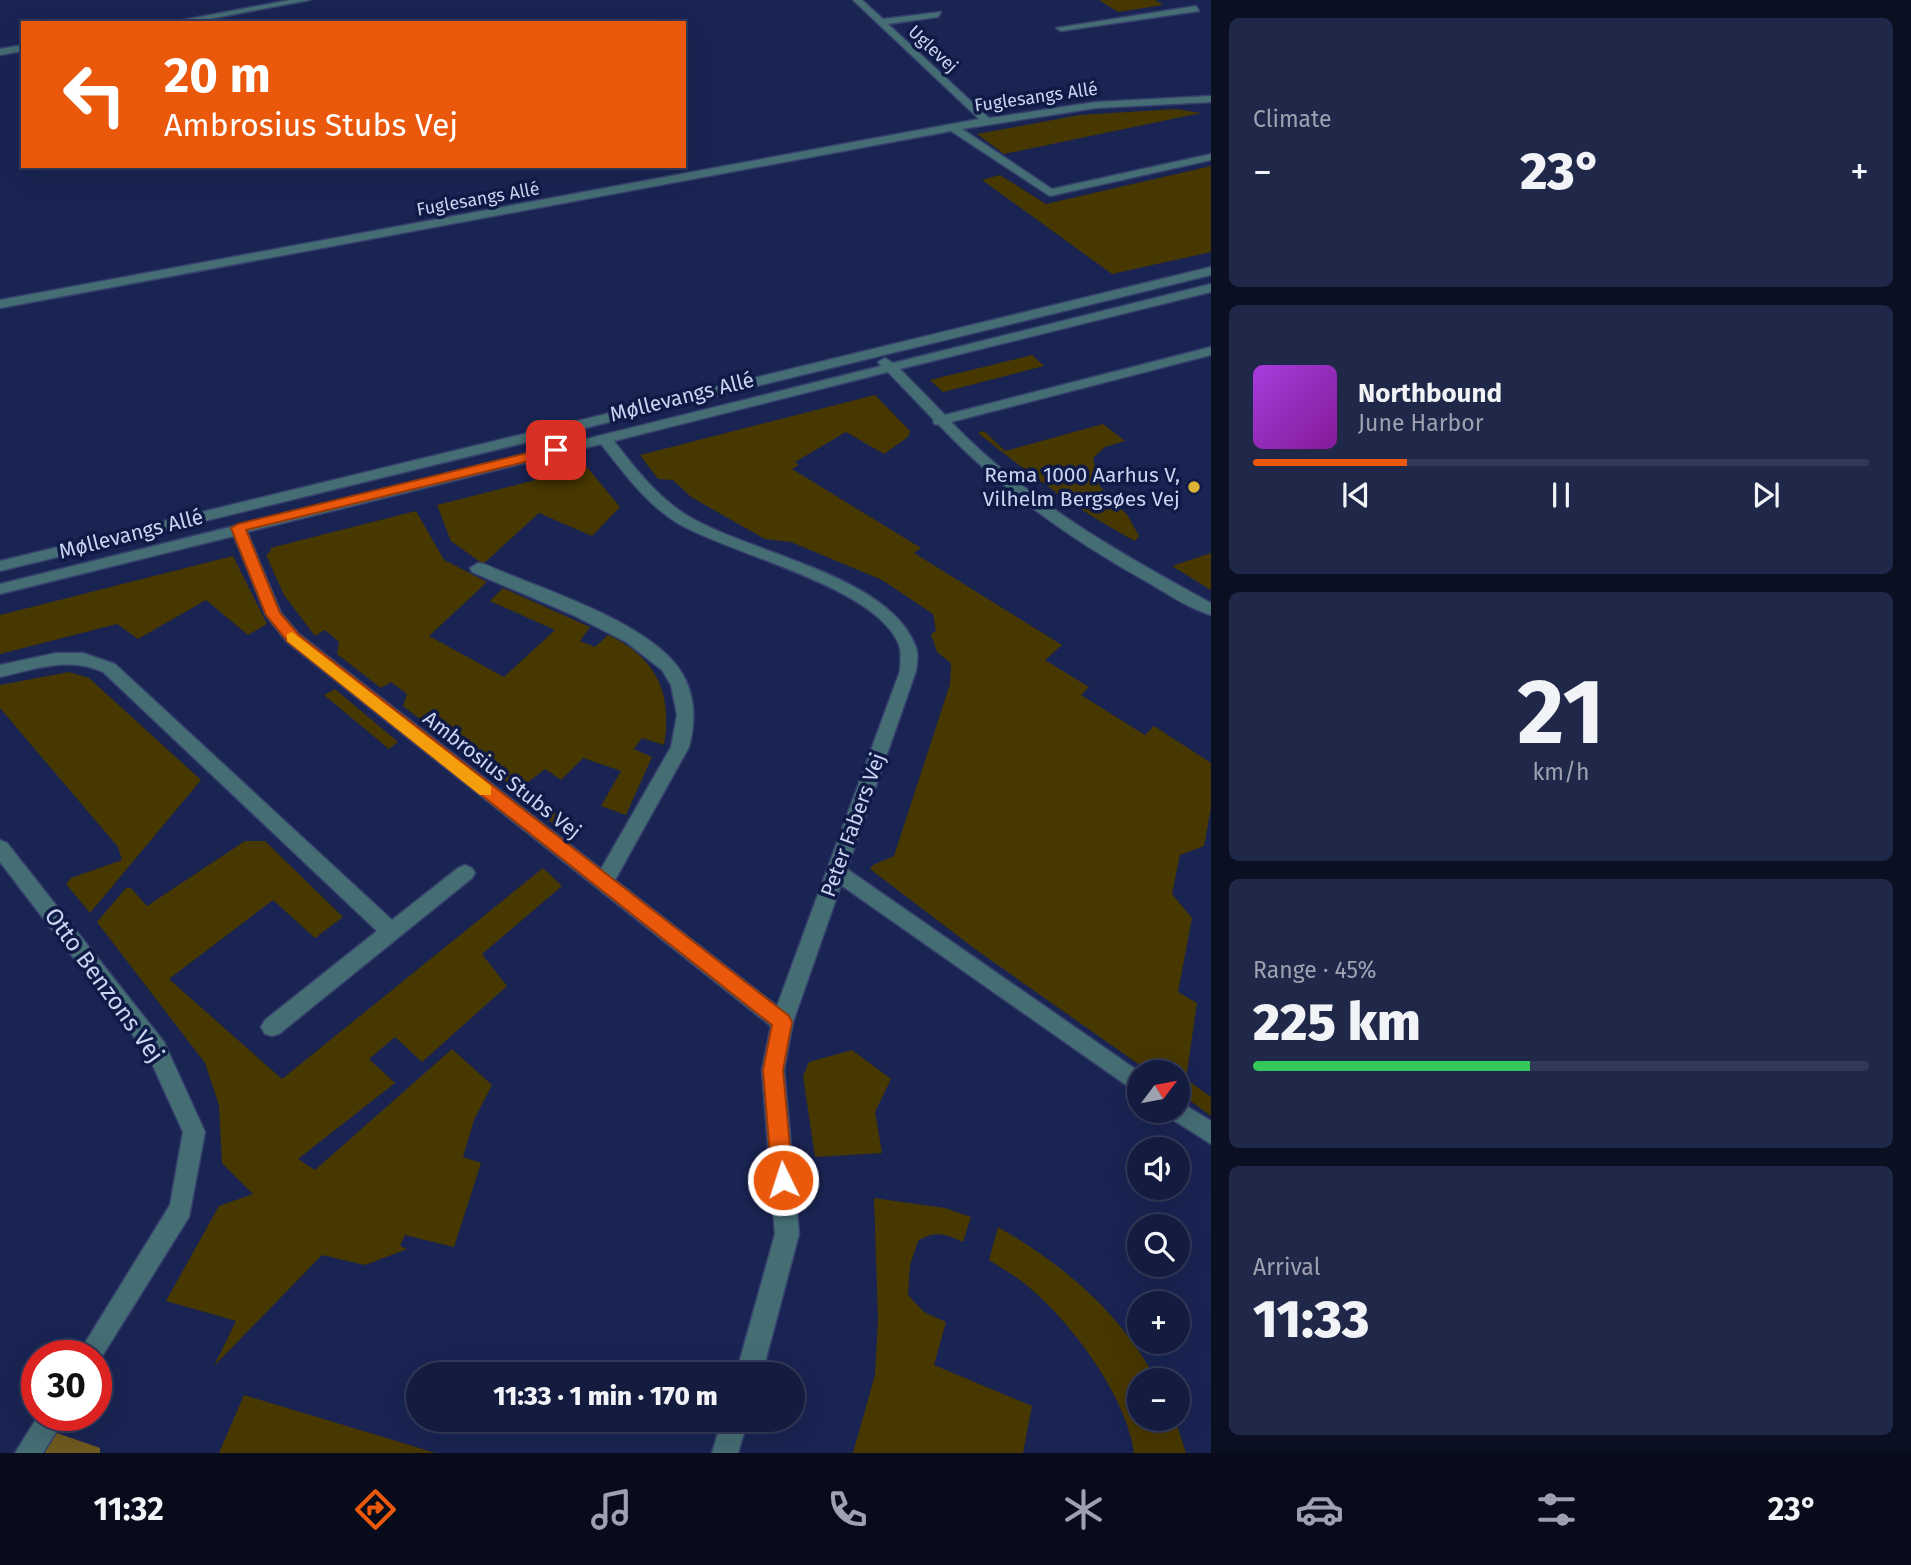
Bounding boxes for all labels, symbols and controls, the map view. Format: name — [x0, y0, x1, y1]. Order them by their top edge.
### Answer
street label: Uglevej — [904, 21, 962, 77]
text: 20 m — [164, 46, 271, 105]
icon: left — [49, 49, 140, 140]
street label: Fuglesangs Allé — [973, 77, 1099, 117]
text: Climate — [1253, 105, 1332, 133]
text: Ambrosius Stubs Vej — [164, 106, 458, 144]
text: 23° — [1520, 140, 1602, 203]
text: − — [1253, 149, 1272, 195]
text: + — [1850, 149, 1869, 195]
street label: Fuglesangs Allé — [415, 177, 541, 221]
street label: Møllevangs Allé — [607, 367, 757, 427]
text: Northbound — [1358, 378, 1502, 409]
text: June Harbor — [1358, 409, 1484, 437]
pin — [526, 420, 586, 480]
icon: arrive — [537, 431, 575, 469]
place label: Rema 1000 Aarhus V, Vilhelm Bergsøes Vej — [983, 462, 1180, 512]
icon: previous — [1337, 476, 1375, 514]
icon: pause — [1542, 476, 1580, 514]
icon: next — [1747, 476, 1785, 514]
marker: Rema 1000 Aarhus V, Vilhelm Bergsøes Vej — [1186, 479, 1202, 495]
street label: Møllevangs Allé — [56, 504, 206, 564]
text: 21 — [1517, 658, 1605, 767]
street label: Ambrosius Stubs Vej — [418, 705, 586, 845]
street label: Peter Fabers Vej — [815, 749, 891, 901]
text: km/h — [1533, 758, 1589, 786]
street label: Otto Benzons Vej — [39, 902, 169, 1068]
text: Range · 45% — [1253, 956, 1377, 984]
text: 225 km — [1253, 991, 1421, 1054]
north arrow — [1127, 1060, 1190, 1124]
map controls — [1127, 1060, 1190, 1431]
button: sound — [1127, 1137, 1190, 1200]
position arrow — [746, 1143, 820, 1217]
button: search — [1127, 1214, 1190, 1277]
text: Arrival — [1253, 1253, 1320, 1281]
text: 11:33 — [1253, 1288, 1369, 1351]
button: + — [1127, 1291, 1190, 1354]
speed limit sign: 30 — [21, 1340, 112, 1431]
button: − — [1127, 1368, 1190, 1431]
text: 11:33 · 1 min · 170 m — [493, 1381, 718, 1412]
icon: directions — [351, 1485, 400, 1534]
icon: music — [587, 1485, 636, 1534]
icon: phone — [823, 1485, 872, 1534]
icon: climate — [1059, 1485, 1108, 1534]
icon: car — [1295, 1485, 1344, 1534]
icon: filters — [1532, 1485, 1581, 1534]
text: 11:32 — [94, 1490, 164, 1528]
text: 23° — [1768, 1490, 1817, 1528]

